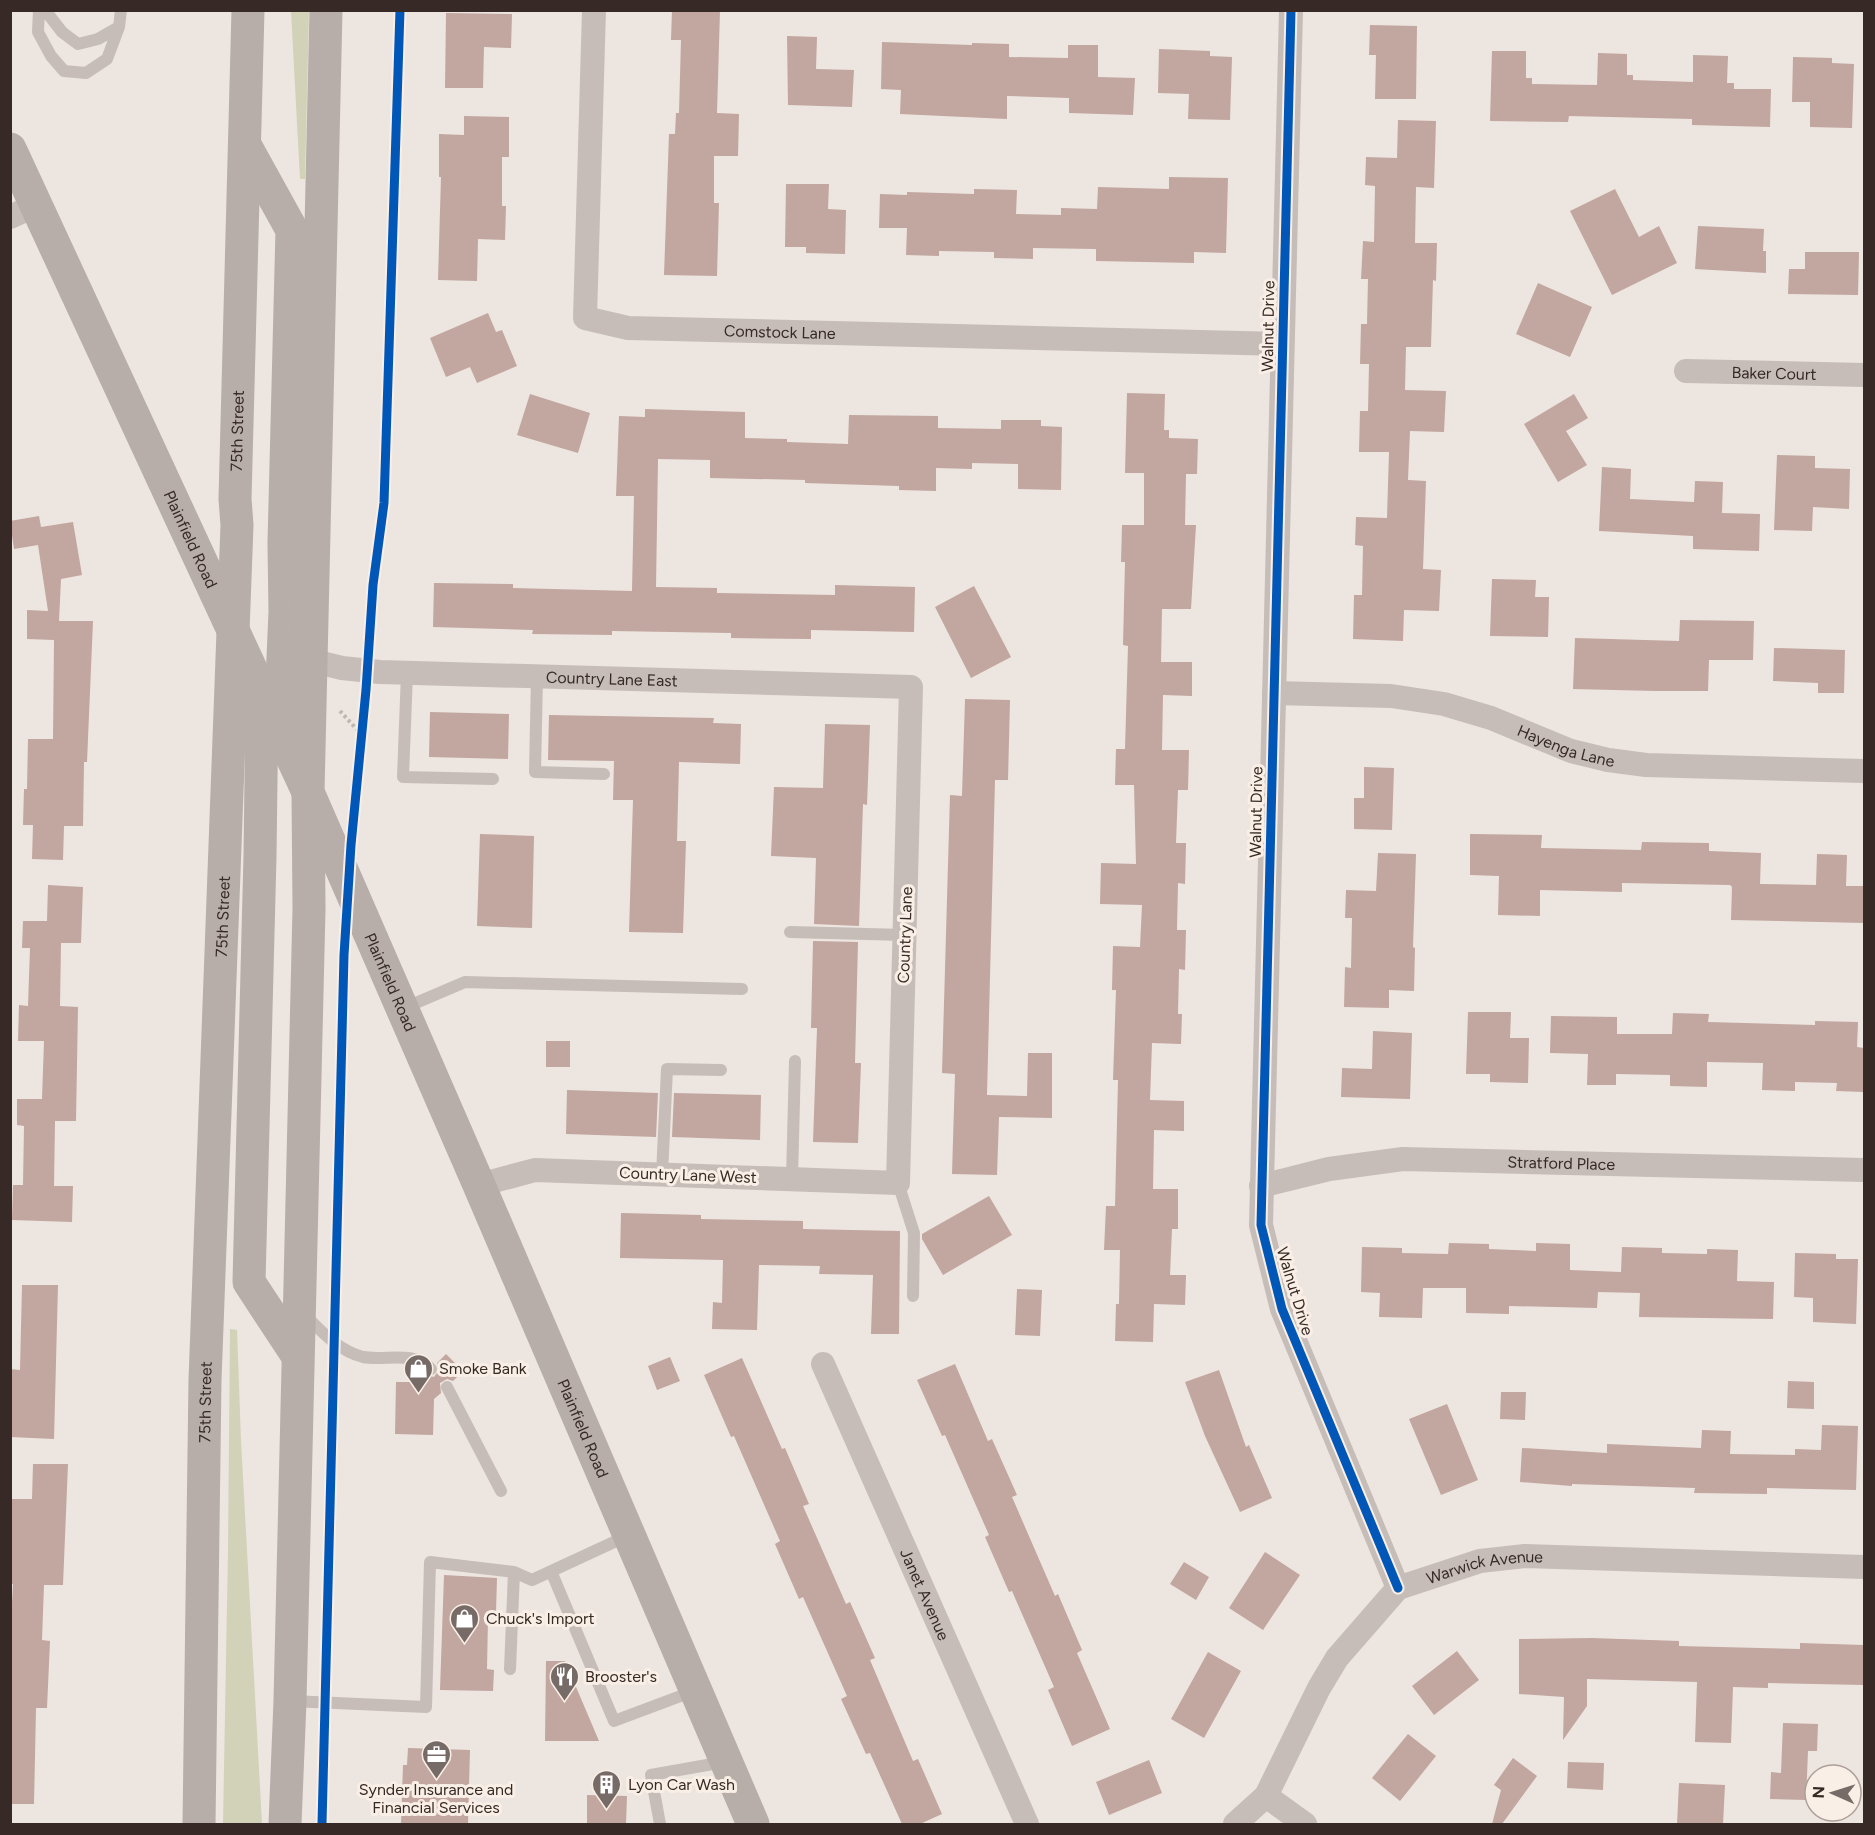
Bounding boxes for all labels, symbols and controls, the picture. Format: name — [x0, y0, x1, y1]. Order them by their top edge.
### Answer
street label: Walnut Drive — [1258, 280, 1278, 372]
street label: Comstock Lane — [724, 321, 836, 343]
street label: Baker Court — [1731, 363, 1817, 383]
street label: 75th Street — [226, 390, 247, 472]
street label: Plainfield Road — [160, 487, 222, 591]
street label: Country Lane East — [546, 667, 678, 690]
street label: Hayenga Lane — [1515, 720, 1616, 770]
street label: Walnut Drive — [1246, 766, 1266, 858]
street label: 75th Street — [211, 875, 233, 958]
street label: Country Lane — [894, 886, 916, 984]
street label: Plainfield Road — [361, 930, 421, 1034]
street label: Stratford Place — [1507, 1152, 1616, 1174]
street label: Country Lane West — [619, 1163, 757, 1187]
street label: Walnut Drive — [1273, 1245, 1317, 1338]
shop icon: Smoke Bank — [402, 1352, 434, 1394]
place label: Smoke Bank — [439, 1359, 527, 1378]
street label: 75th Street — [195, 1361, 215, 1443]
street label: Plainfield Road — [554, 1376, 613, 1481]
street label: Janet Avenue — [897, 1546, 954, 1643]
street label: Warwick Avenue — [1424, 1547, 1544, 1587]
shop icon: Chuck's Import — [449, 1602, 481, 1644]
place label: Chuck's Import — [486, 1609, 595, 1628]
restaurant icon: Brooster's — [548, 1660, 580, 1702]
place label: Brooster's — [585, 1667, 657, 1686]
office icon: Synder Insurance and Financial Services — [420, 1738, 452, 1780]
north arrow — [1803, 1763, 1863, 1823]
building icon: Lyon Car Wash — [591, 1768, 623, 1810]
place label: Lyon Car Wash — [628, 1775, 735, 1794]
place label: Synder Insurance and Financial Services — [359, 1780, 513, 1817]
text: N — [1809, 1786, 1828, 1799]

